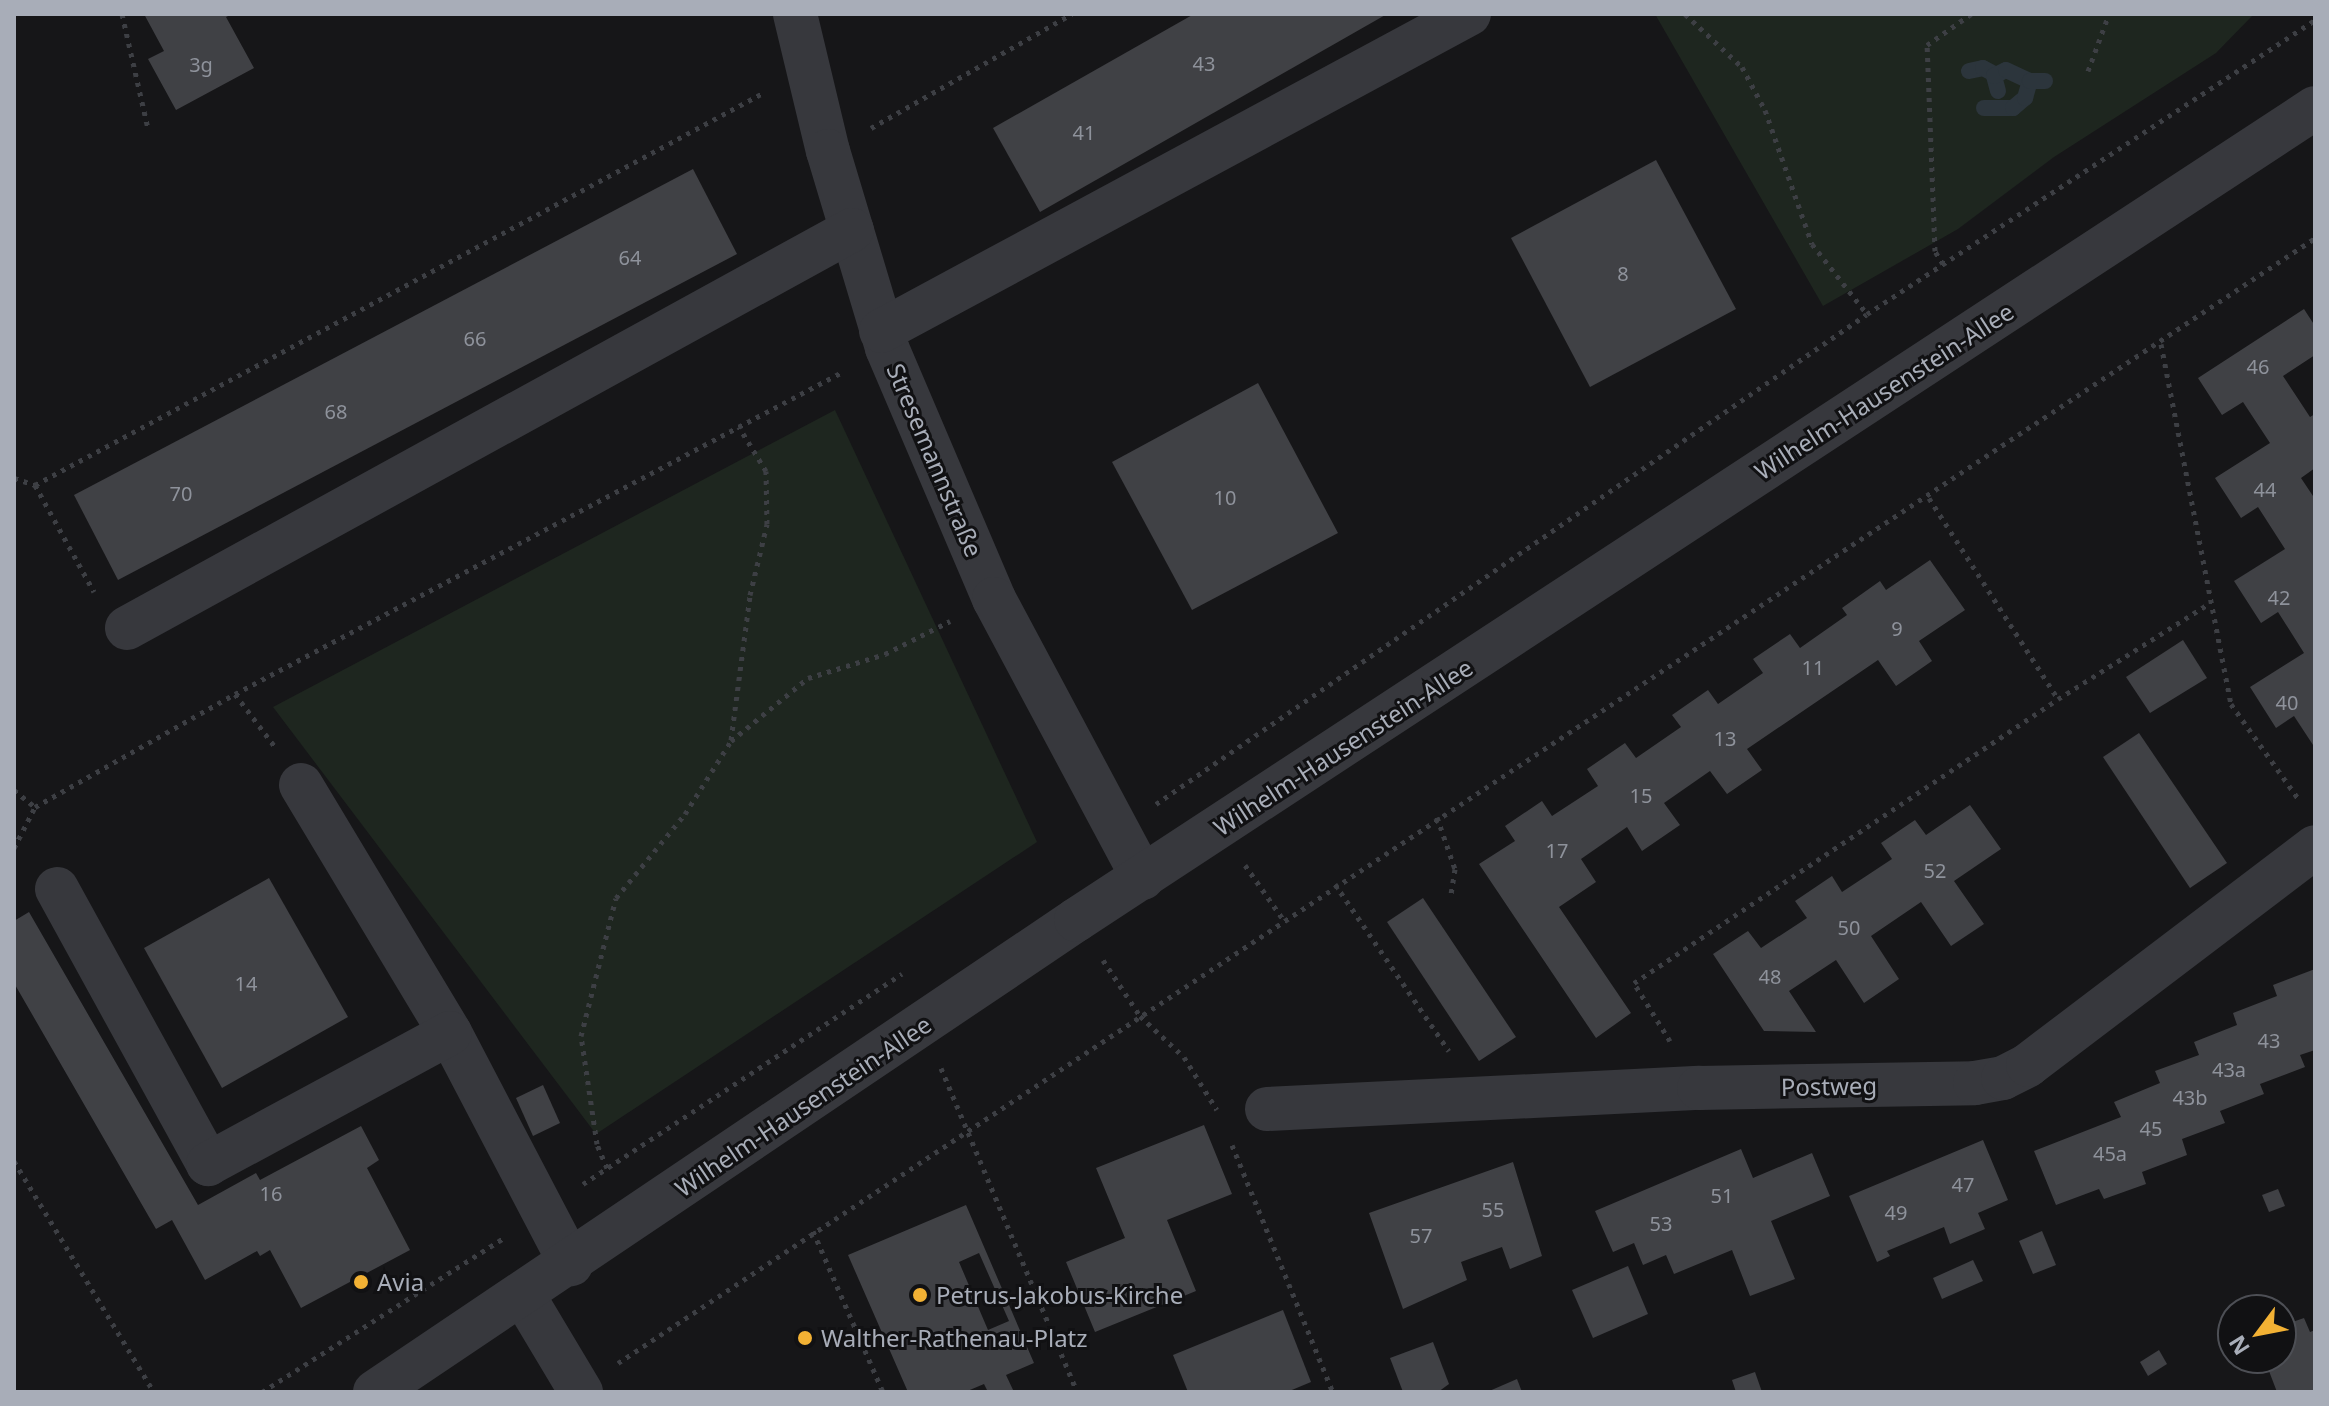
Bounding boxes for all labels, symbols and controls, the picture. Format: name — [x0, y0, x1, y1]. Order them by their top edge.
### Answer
house number: 43 — [1193, 51, 1215, 75]
house number: 3g — [189, 52, 213, 76]
house number: 41 — [1073, 120, 1095, 144]
house number: 64 — [619, 245, 641, 269]
house number: 8 — [1617, 261, 1629, 285]
street label: Wilhelm-Hausenstein-Allee — [1749, 297, 2019, 485]
house number: 66 — [464, 326, 486, 350]
house number: 46 — [2247, 354, 2269, 378]
street label: Stresemannstraße — [881, 359, 989, 561]
house number: 68 — [325, 399, 347, 423]
house number: 44 — [2254, 477, 2276, 501]
house number: 70 — [170, 481, 192, 505]
house number: 10 — [1214, 485, 1236, 509]
house number: 42 — [2268, 585, 2290, 609]
house number: 9 — [1891, 616, 1903, 640]
street label: Wilhelm-Hausenstein-Allee — [1208, 653, 1478, 841]
house number: 11 — [1802, 655, 1824, 679]
house number: 40 — [2276, 690, 2298, 714]
house number: 13 — [1714, 726, 1736, 750]
house number: 15 — [1630, 783, 1652, 807]
house number: 17 — [1546, 838, 1568, 862]
house number: 52 — [1924, 858, 1946, 882]
house number: 50 — [1838, 915, 1860, 939]
house number: 48 — [1759, 964, 1781, 988]
house number: 14 — [235, 971, 257, 995]
street label: Wilhelm-Hausenstein-Allee — [670, 1009, 936, 1203]
house number: 43 — [2258, 1028, 2280, 1052]
house number: 43a — [2212, 1057, 2246, 1081]
street label: Postweg — [1781, 1071, 1877, 1101]
house number: 43b — [2172, 1085, 2208, 1109]
house number: 45 — [2140, 1116, 2162, 1140]
house number: 45a — [2093, 1141, 2127, 1165]
house number: 47 — [1952, 1172, 1974, 1196]
house number: 16 — [260, 1181, 282, 1205]
house number: 51 — [1711, 1183, 1733, 1207]
house number: 55 — [1482, 1197, 1504, 1221]
house number: 49 — [1885, 1200, 1907, 1224]
house number: 53 — [1650, 1211, 1672, 1235]
house number: 57 — [1410, 1223, 1432, 1247]
place label: Avia — [377, 1268, 424, 1296]
marker: Avia — [352, 1273, 370, 1291]
place label: Petrus-Jakobus-Kirche — [936, 1281, 1183, 1309]
marker: Petrus-Jakobus-Kirche — [911, 1286, 929, 1304]
north arrow — [2217, 1294, 2297, 1374]
place label: Walther-Rathenau-Platz — [821, 1324, 1088, 1352]
marker: Walther-Rathenau-Platz — [796, 1329, 814, 1347]
text: N — [2221, 1330, 2256, 1361]

